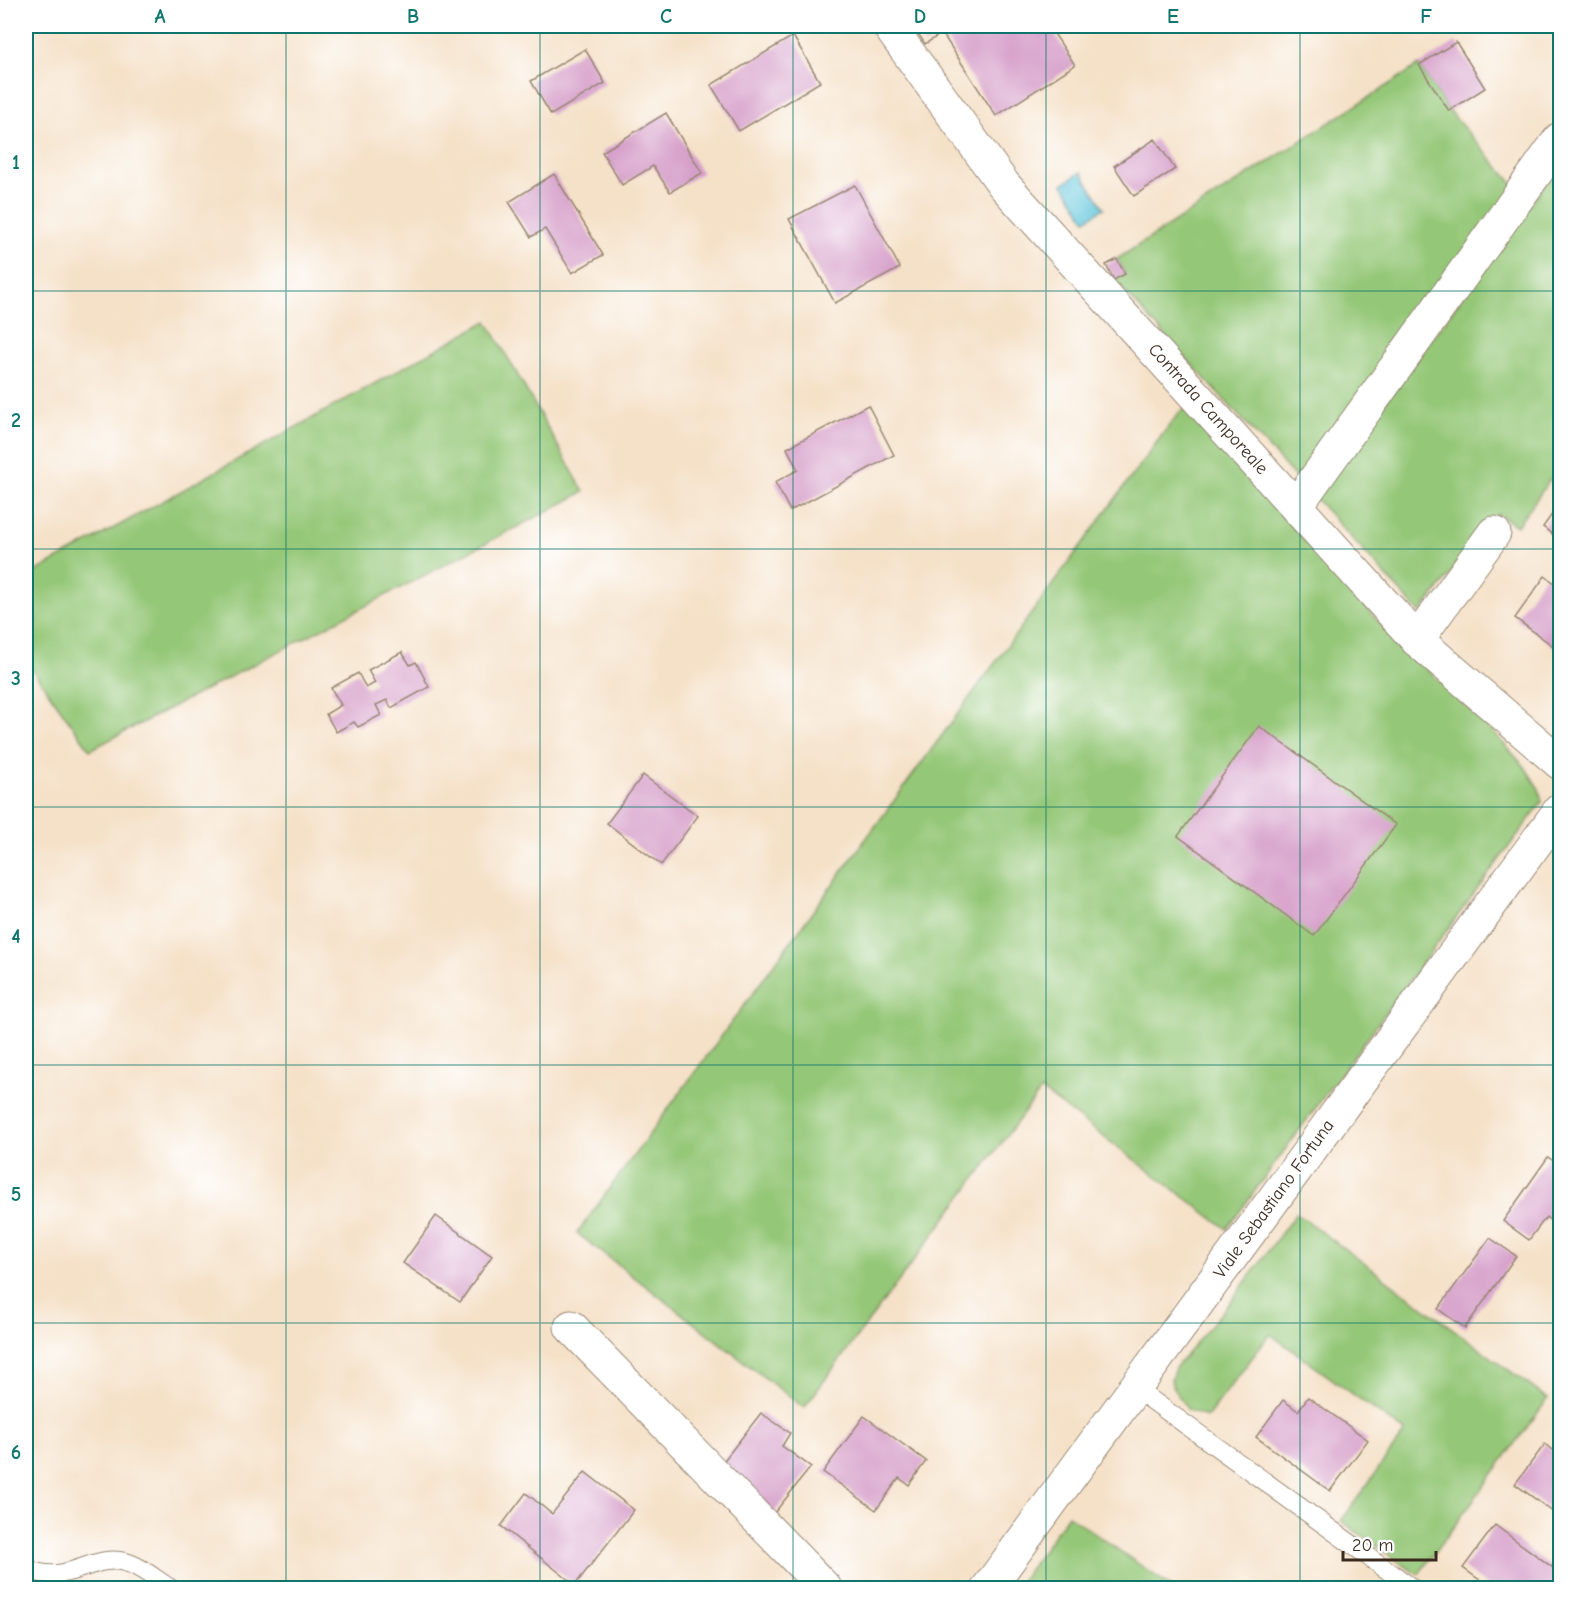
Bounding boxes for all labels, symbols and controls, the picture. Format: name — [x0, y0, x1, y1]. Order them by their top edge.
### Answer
text: A — [154, 5, 166, 28]
text: B — [407, 5, 419, 28]
text: C — [660, 5, 672, 28]
text: D — [914, 5, 926, 28]
text: E — [1167, 5, 1179, 28]
text: F — [1420, 5, 1432, 28]
text: 1 — [12, 151, 20, 174]
street label: Contrada Camporeale — [1144, 339, 1272, 479]
text: 2 — [11, 409, 21, 432]
text: 3 — [11, 667, 21, 690]
text: 4 — [11, 925, 21, 948]
street label: Viale Sebastiano Fortuna — [1209, 1116, 1339, 1282]
text: 5 — [11, 1183, 21, 1206]
text: 6 — [11, 1441, 21, 1464]
scale bar — [1343, 1524, 1436, 1562]
text: 20 m — [1352, 1535, 1393, 1556]

